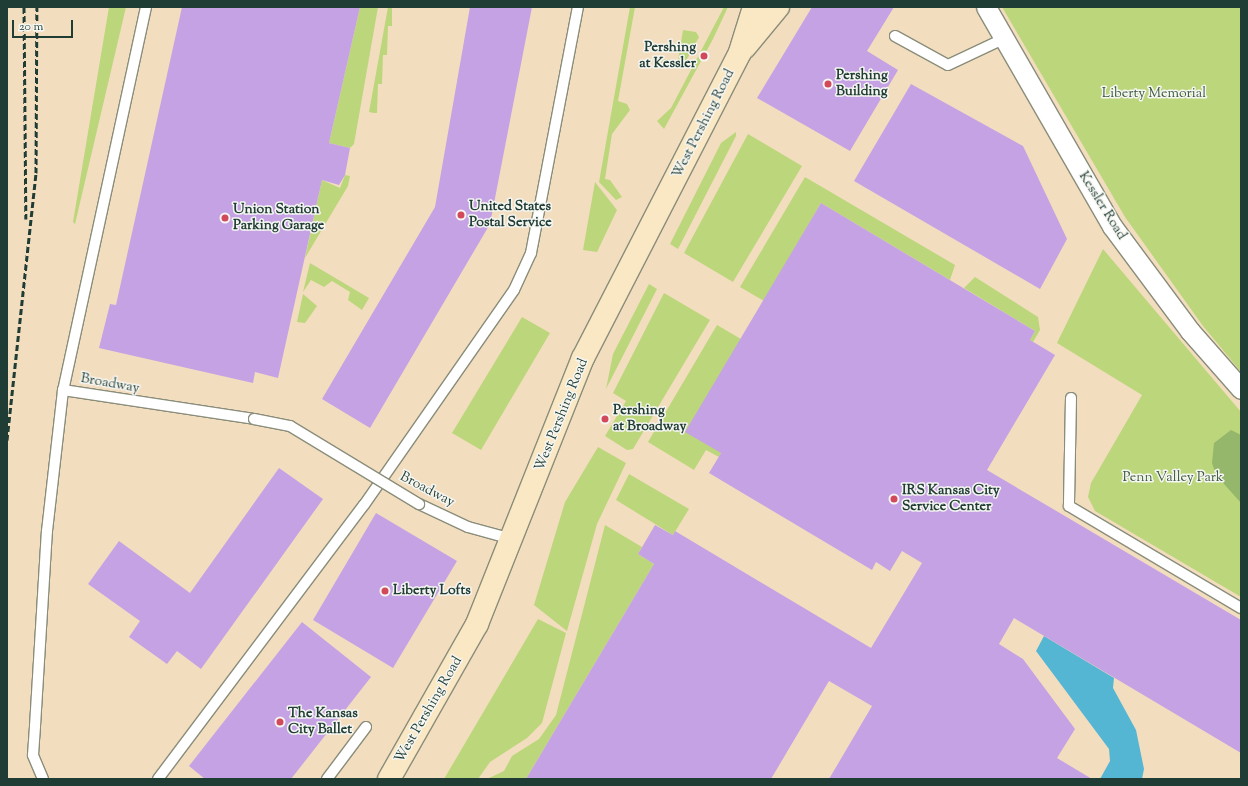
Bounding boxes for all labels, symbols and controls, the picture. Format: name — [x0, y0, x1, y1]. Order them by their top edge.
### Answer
scale bar — [14, 12, 75, 38]
text: 20 m — [19, 18, 43, 36]
place label: Pershing at Kessler — [639, 40, 696, 72]
marker: Pershing at Kessler — [699, 51, 709, 61]
street label: West Pershing Road — [669, 67, 739, 181]
place label: Pershing Building — [836, 68, 888, 100]
marker: Pershing Building — [823, 79, 833, 89]
park label: Liberty Memorial — [1102, 86, 1206, 102]
street label: Kessler Road — [1074, 169, 1130, 243]
place label: United States Postal Service — [469, 199, 552, 232]
place label: Union Station Parking Garage — [233, 202, 324, 234]
marker: United States Postal Service — [456, 210, 466, 220]
marker: Union Station Parking Garage — [220, 213, 230, 223]
street label: West Pershing Road — [532, 356, 592, 474]
street label: Broadway — [79, 371, 141, 397]
place label: Pershing at Broadway — [613, 403, 687, 436]
marker: Pershing at Broadway — [600, 414, 610, 424]
street label: Broadway — [397, 469, 457, 511]
park label: Penn Valley Park — [1123, 470, 1223, 486]
place label: IRS Kansas City Service Center — [902, 483, 1000, 516]
marker: IRS Kansas City Service Center — [889, 494, 899, 504]
place label: Liberty Lofts — [393, 583, 471, 599]
marker: Liberty Lofts — [380, 586, 390, 596]
street label: West Pershing Road — [392, 654, 466, 766]
place label: The Kansas City Ballet — [288, 706, 358, 738]
marker: The Kansas City Ballet — [275, 717, 285, 727]

